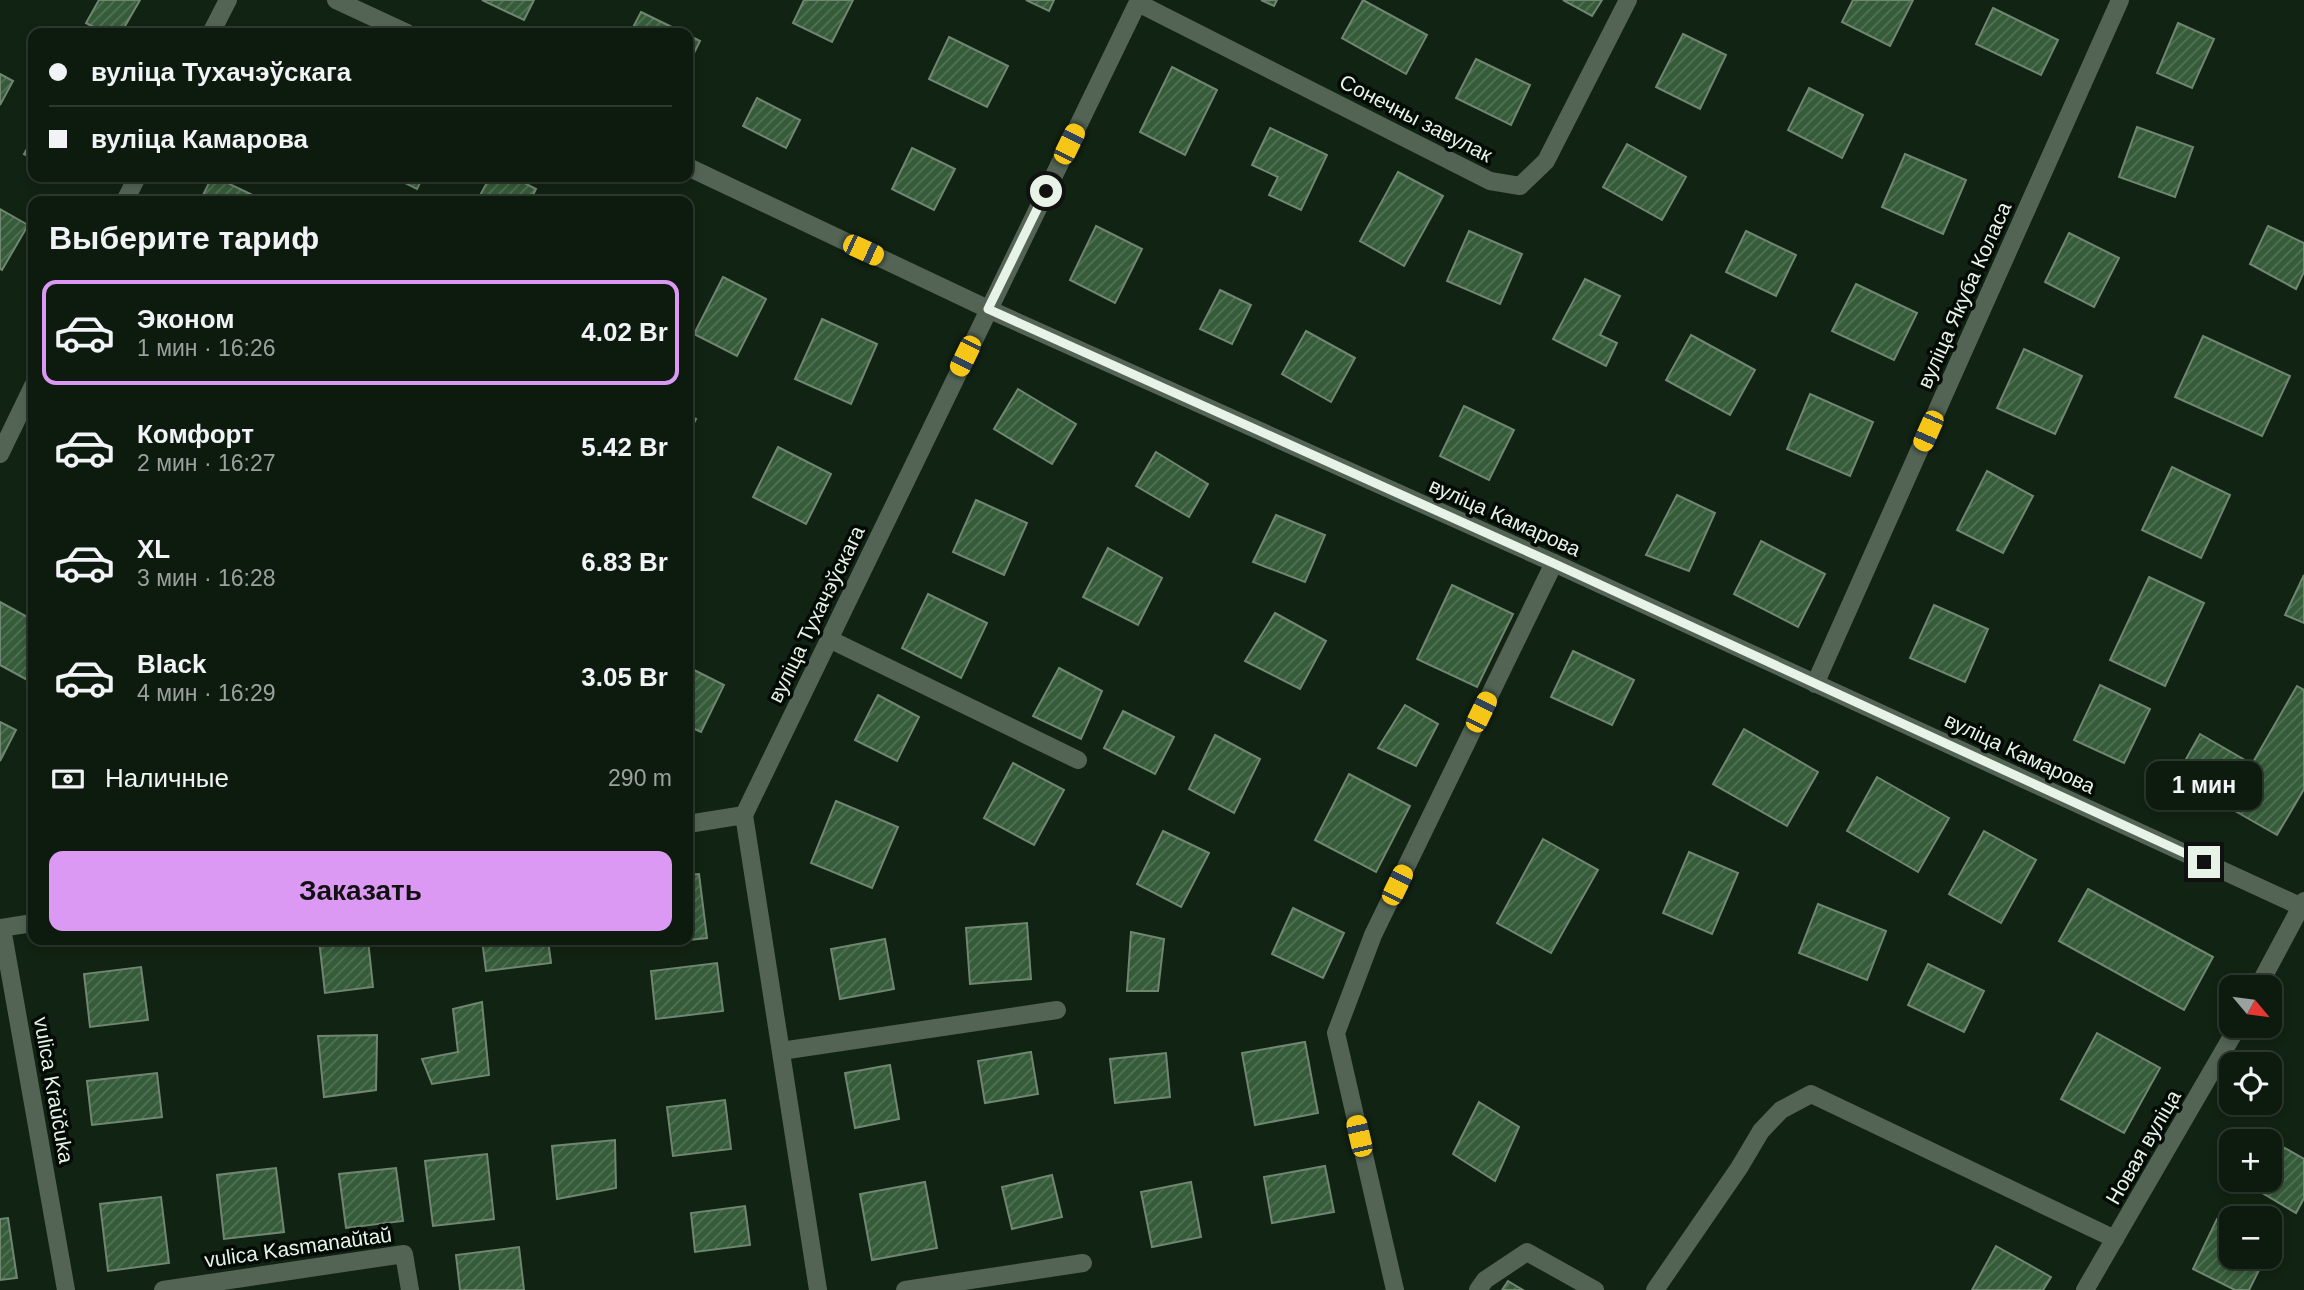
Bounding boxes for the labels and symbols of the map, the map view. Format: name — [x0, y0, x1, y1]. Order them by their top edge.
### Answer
street label: Сонечны завулак — [1336, 70, 1497, 167]
car — [1051, 121, 1088, 167]
route start — [1030, 175, 1062, 207]
street label: вуліца Якуба Коласа — [1913, 198, 2016, 392]
car — [840, 232, 887, 268]
car — [947, 333, 984, 379]
car — [1910, 408, 1947, 454]
street label: вуліца Камарова — [1426, 473, 1585, 561]
street label: вуліца Тухачэўскага — [763, 522, 869, 706]
car — [1463, 689, 1500, 735]
street label: вуліца Камарова — [1941, 708, 2099, 798]
callout: 1 мин — [2146, 760, 2262, 810]
route end — [2188, 846, 2220, 878]
car — [1379, 862, 1416, 908]
north arrow — [2219, 975, 2282, 1038]
street label: vulica Kraŭčuka — [30, 1015, 78, 1165]
street label: Новая вуліца — [2101, 1086, 2185, 1208]
car — [1345, 1113, 1374, 1159]
street label: vulica Kasmanaŭtaŭ — [203, 1222, 393, 1272]

